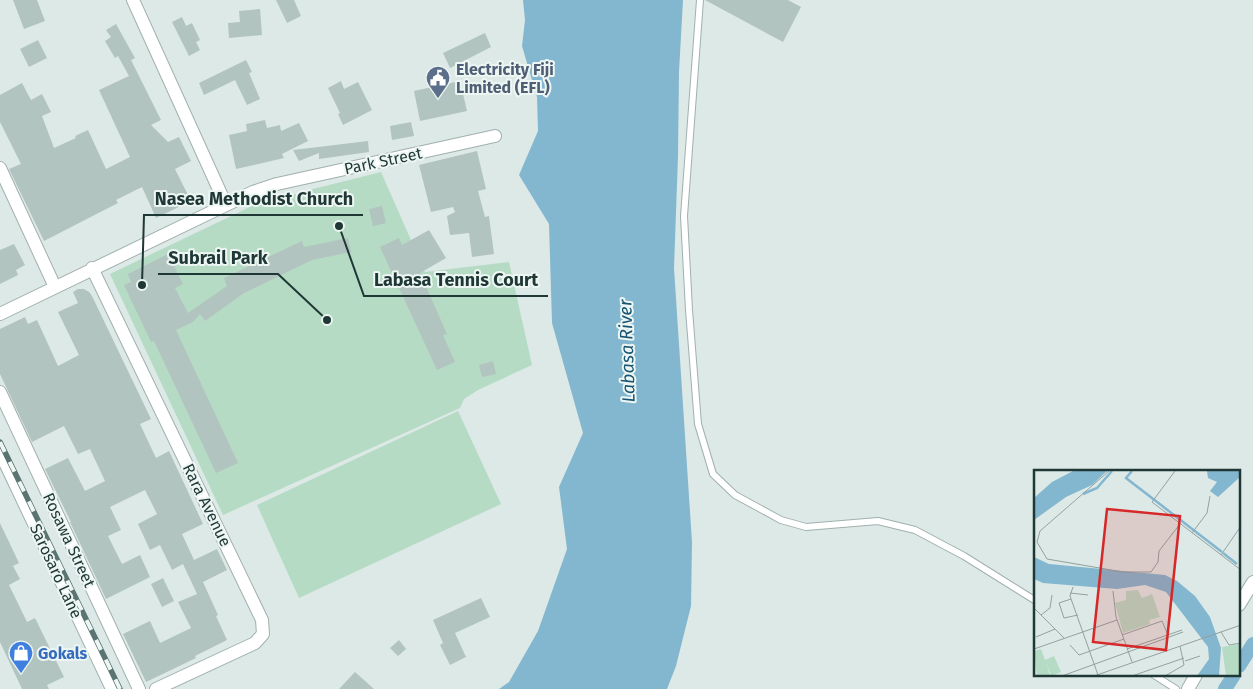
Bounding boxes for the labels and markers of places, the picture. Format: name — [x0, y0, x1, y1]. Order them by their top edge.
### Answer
place label: Electricity Fiji Limited (EFL) — [456, 60, 554, 97]
public building icon: Electricity Fiji Limited (EFL) — [425, 65, 451, 99]
callout: Nasea Methodist Church — [144, 182, 363, 215]
callout: Subrail Park — [158, 241, 278, 274]
callout: Labasa Tennis Court — [364, 263, 548, 296]
shop icon: Gokals — [8, 640, 34, 674]
place label: Gokals — [38, 644, 88, 663]

